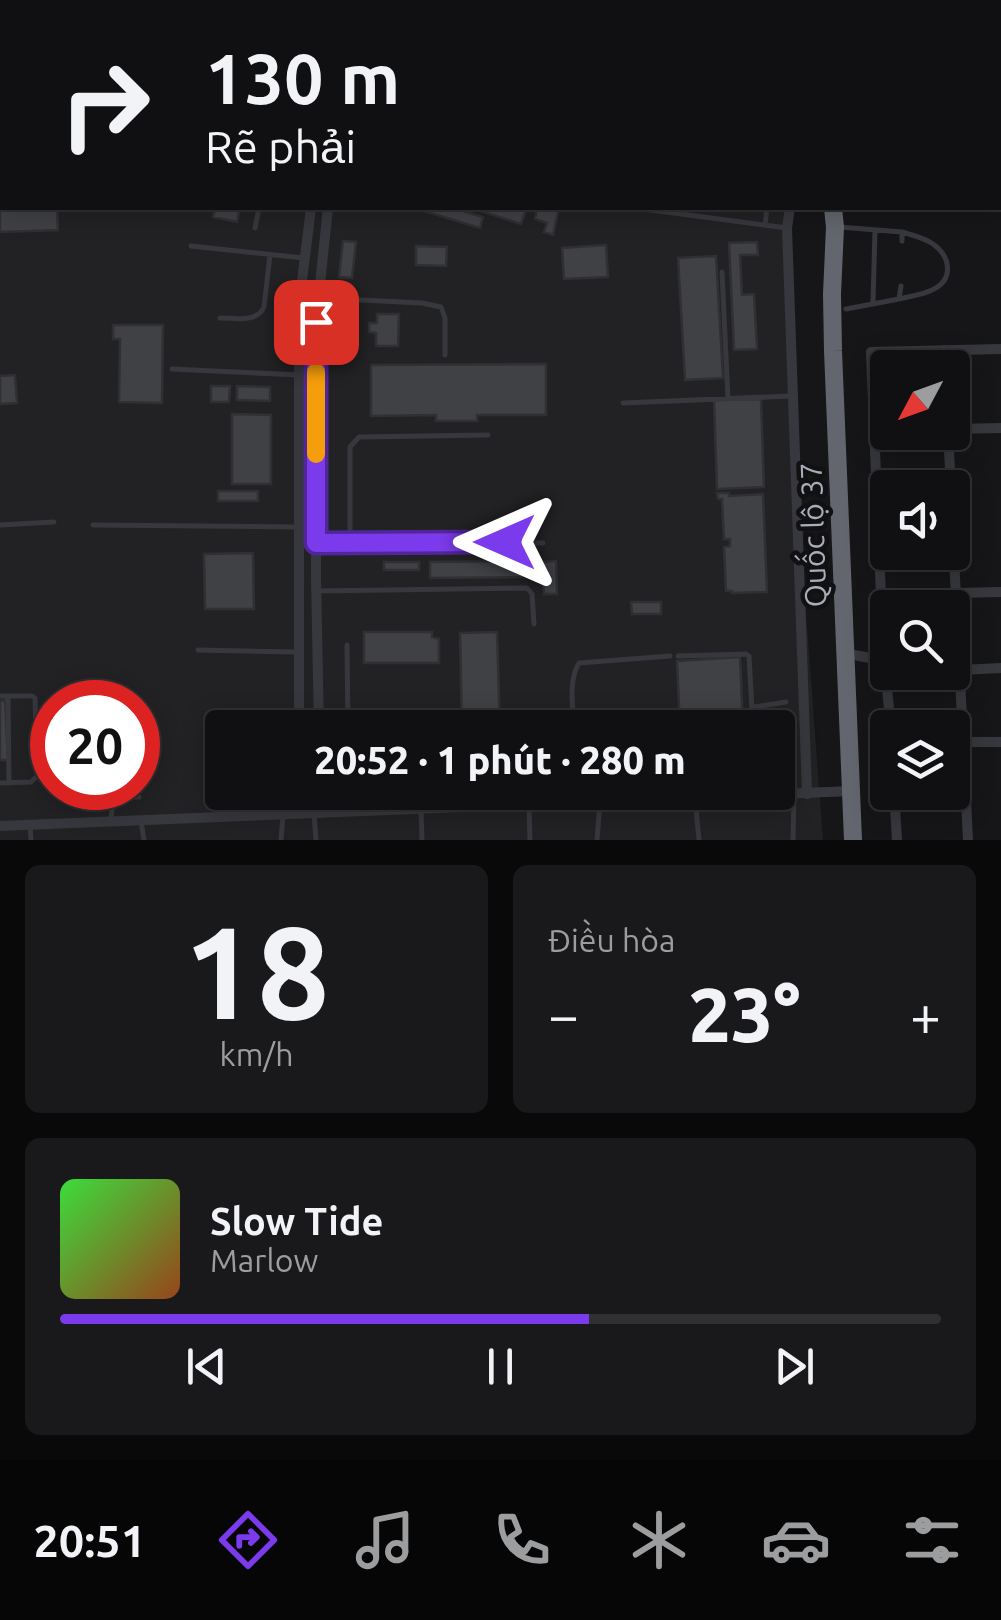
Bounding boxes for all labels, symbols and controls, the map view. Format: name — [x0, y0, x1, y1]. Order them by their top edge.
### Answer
text: 130 m — [205, 39, 400, 117]
icon: right — [40, 40, 170, 170]
text: Rẽ phải — [205, 121, 356, 172]
pin — [274, 280, 359, 365]
icon: arrive — [289, 295, 344, 350]
north arrow — [870, 350, 970, 450]
map controls — [870, 350, 970, 810]
street label: Quốc lộ 37 — [790, 462, 833, 608]
button: sound — [870, 470, 970, 570]
position arrow — [453, 490, 557, 594]
button: search — [870, 590, 970, 690]
speed limit sign: 20 — [30, 680, 160, 810]
button: layers — [870, 710, 970, 810]
text: 20:52 · 1 phút · 280 m — [314, 739, 686, 781]
text: 18 — [183, 898, 330, 1044]
text: Điều hòa — [548, 922, 676, 958]
text: 23° — [689, 972, 800, 1056]
text: − — [548, 984, 579, 1045]
text: + — [910, 984, 941, 1045]
text: km/h — [220, 1036, 293, 1072]
text: Slow Tide — [210, 1200, 383, 1242]
text: Marlow — [210, 1242, 318, 1278]
icon: previous — [179, 1339, 234, 1394]
icon: pause — [473, 1339, 528, 1394]
icon: next — [767, 1339, 822, 1394]
icon: directions — [213, 1505, 283, 1575]
icon: music — [350, 1505, 420, 1575]
icon: phone — [487, 1505, 557, 1575]
icon: climate — [624, 1505, 694, 1575]
icon: car — [761, 1505, 831, 1575]
icon: filters — [897, 1505, 967, 1575]
text: 20:51 — [33, 1515, 146, 1566]

